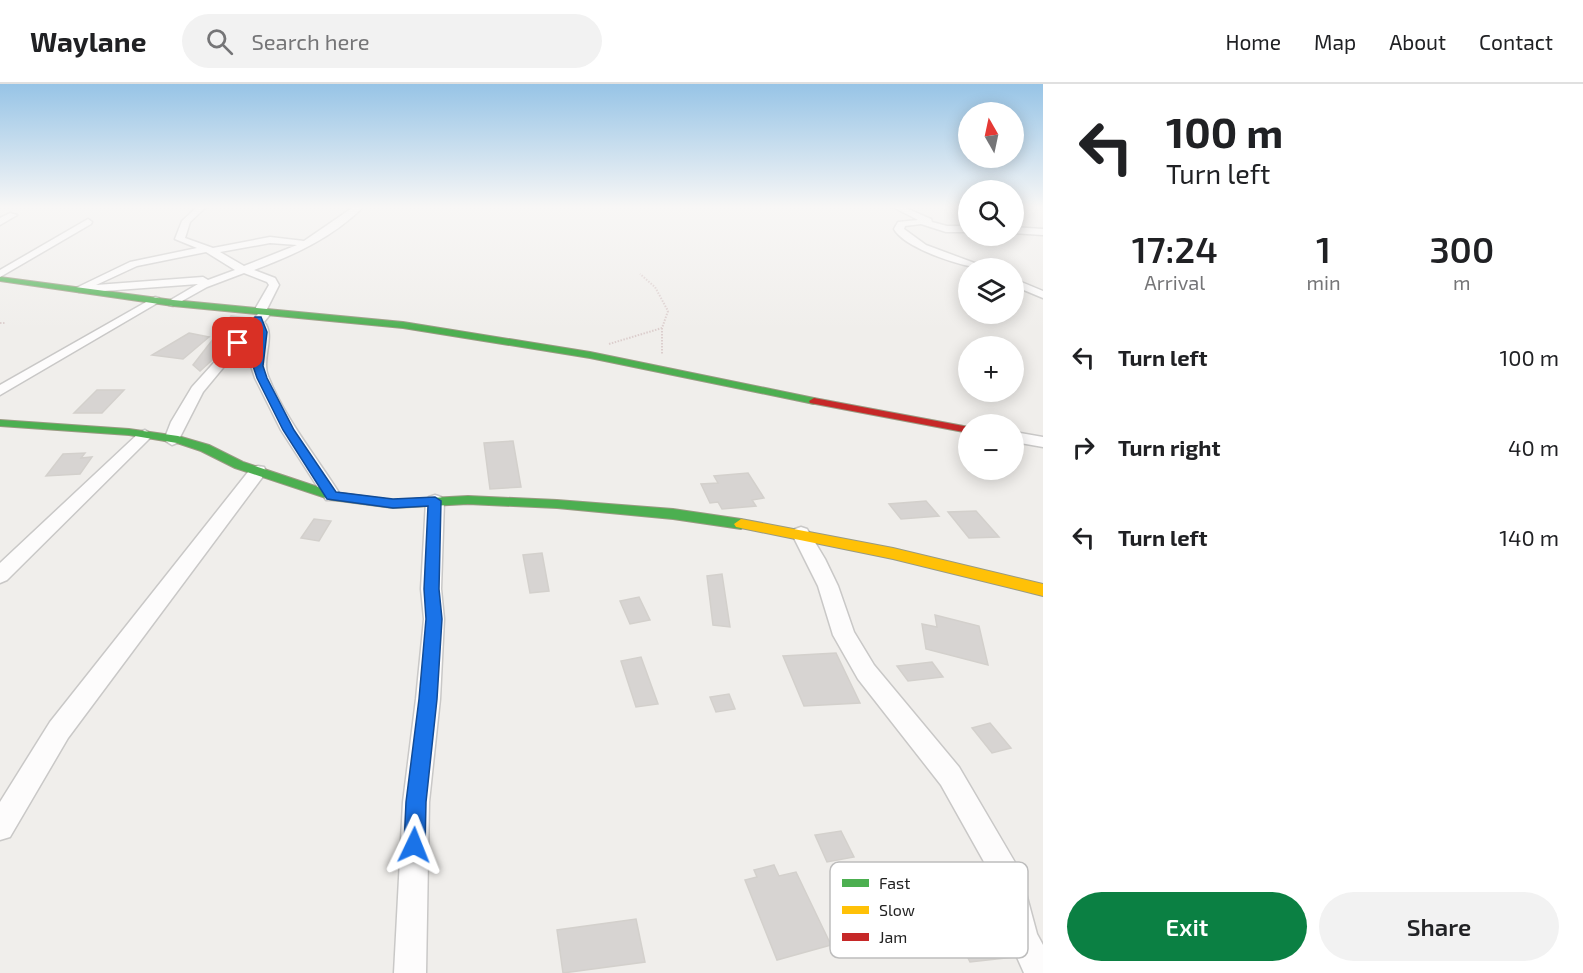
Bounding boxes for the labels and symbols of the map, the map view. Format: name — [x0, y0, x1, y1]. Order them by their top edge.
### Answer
north arrow — [958, 102, 1024, 168]
pin — [212, 317, 263, 368]
position arrow — [382, 813, 446, 877]
legend — [830, 862, 1028, 958]
text: Fast — [879, 873, 910, 892]
text: Slow — [879, 900, 915, 919]
text: Jam — [879, 927, 907, 946]

